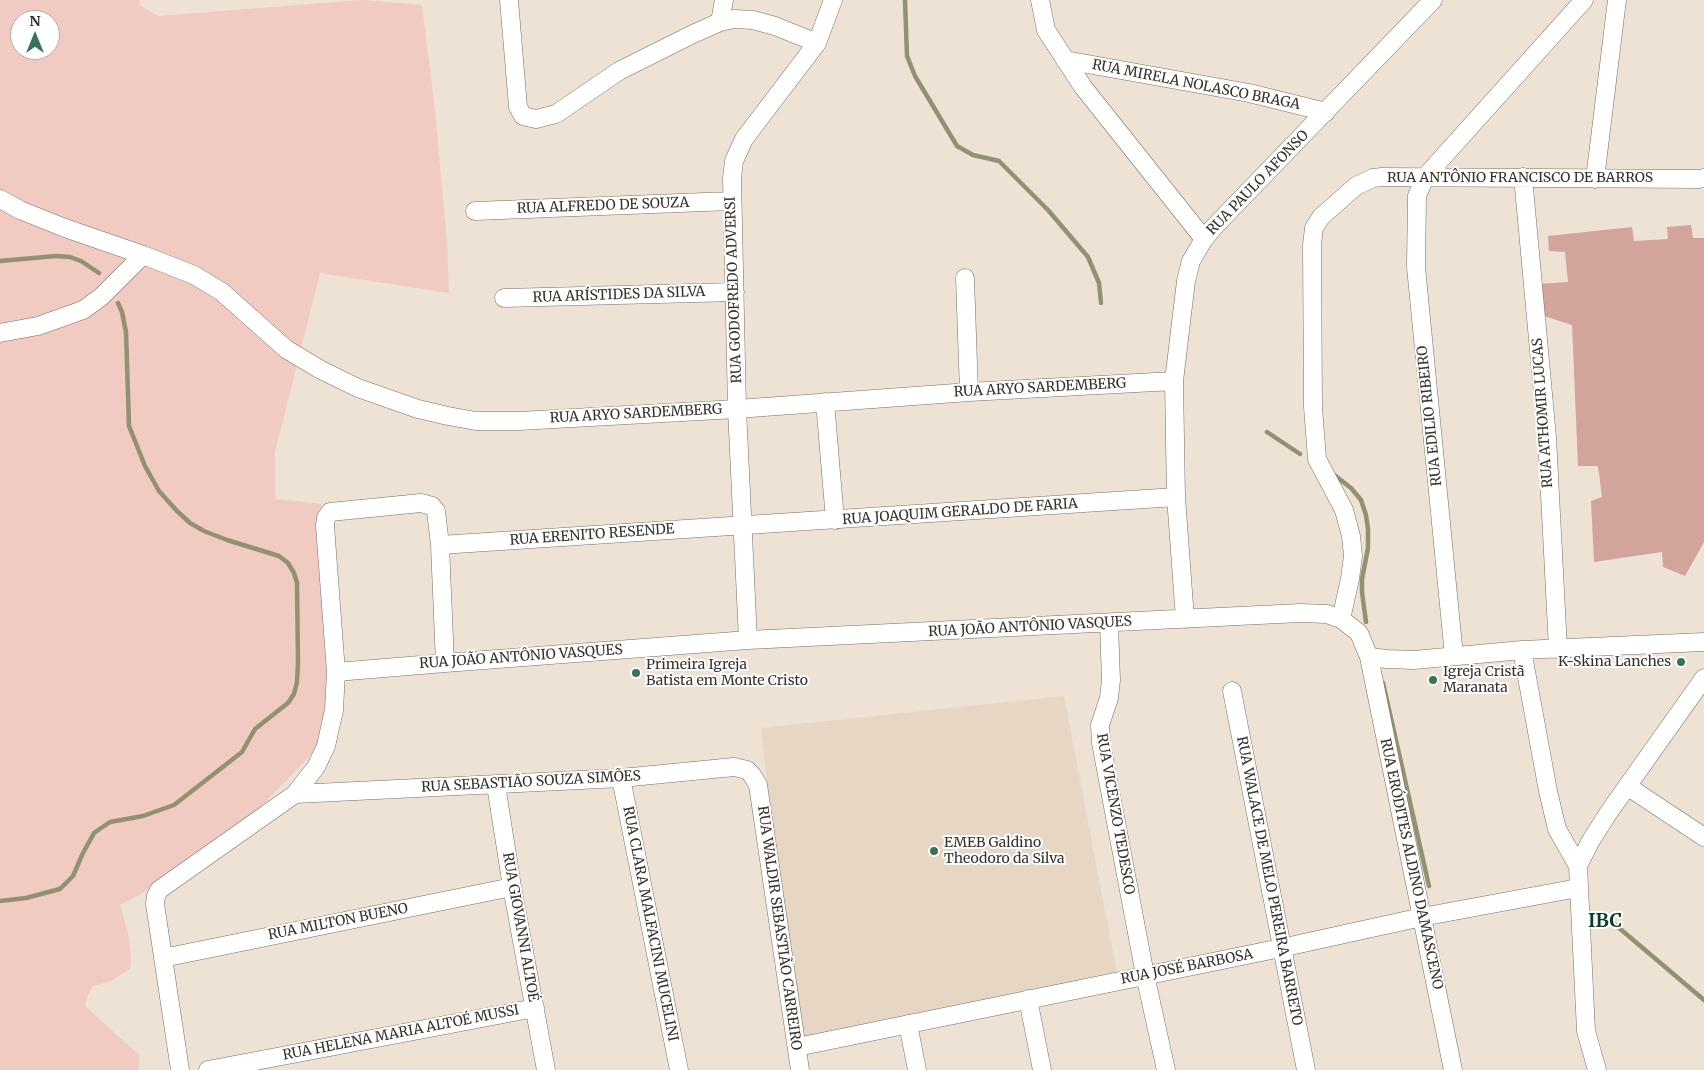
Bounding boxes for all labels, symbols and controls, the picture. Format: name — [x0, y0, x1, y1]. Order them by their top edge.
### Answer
north arrow — [10, 10, 60, 60]
text: N — [29, 12, 41, 30]
street label: RUA MIRELA NOLASCO BRAGA — [1091, 57, 1301, 113]
street label: RUA PAULO AFONSO — [1204, 127, 1312, 239]
street label: RUA ANTÔNIO FRANCISCO DE BARROS — [1387, 170, 1653, 186]
street label: RUA ALFREDO DE SOUZA — [517, 195, 689, 217]
street label: RUA GODOFREDO ADVERSI — [722, 196, 746, 384]
street label: RUA ARÍSTIDES DA SILVA — [532, 284, 706, 306]
street label: RUA ATHOMIR LUCAS — [1529, 337, 1557, 489]
street label: RUA EDILIO RIBEIRO — [1414, 345, 1446, 487]
street label: RUA ARYO SARDEMBERG — [953, 375, 1127, 401]
street label: RUA ARYO SARDEMBERG — [549, 401, 723, 427]
street label: RUA JOAQUIM GERALDO DE FARIA — [842, 495, 1078, 529]
street label: RUA ERENITO RESENDE — [509, 521, 675, 549]
street label: RUA JOÃO ANTÔNIO VASQUES — [928, 613, 1132, 641]
street label: RUA JOÃO ANTÔNIO VASQUES — [419, 642, 623, 672]
place label: K-Skina Lanches — [1558, 654, 1671, 670]
marker: K-Skina Lanches — [1675, 656, 1687, 668]
place label: Primeira Igreja Batista em Monte Cristo — [646, 657, 808, 690]
place label: Igreja Cristã Maranata — [1443, 664, 1525, 696]
marker: Primeira Igreja Batista em Monte Cristo — [630, 667, 642, 679]
marker: Igreja Cristã Maranata — [1427, 674, 1439, 686]
street label: RUA VICENZO TEDESCO — [1093, 732, 1137, 896]
street label: RUA WALACE DE MELO PEREIRA BARRETO — [1233, 735, 1305, 1027]
street label: RUA ERÓDITES ALDINO DAMASCENO — [1376, 737, 1446, 991]
street label: RUA SEBASTIÃO SOUZA SIMÕES — [421, 768, 641, 796]
street label: RUA CLARA MALFACINI MUCELINI — [619, 805, 681, 1043]
street label: RUA WALDIR SEBASTIÃO CARREIRO — [754, 805, 804, 1051]
place label: EMEB Galdino Theodoro da Silva — [944, 835, 1065, 868]
marker: EMEB Galdino Theodoro da Silva — [928, 845, 940, 857]
street label: RUA GIOVANNI ALTOÉ — [499, 851, 541, 1003]
street label: RUA MILTON BUENO — [267, 900, 409, 944]
district label: IBC — [1588, 911, 1622, 933]
street label: RUA JOSÉ BARBOSA — [1119, 946, 1255, 988]
street label: RUA HELENA MARIA ALTOÉ MUSSI — [281, 1002, 521, 1064]

